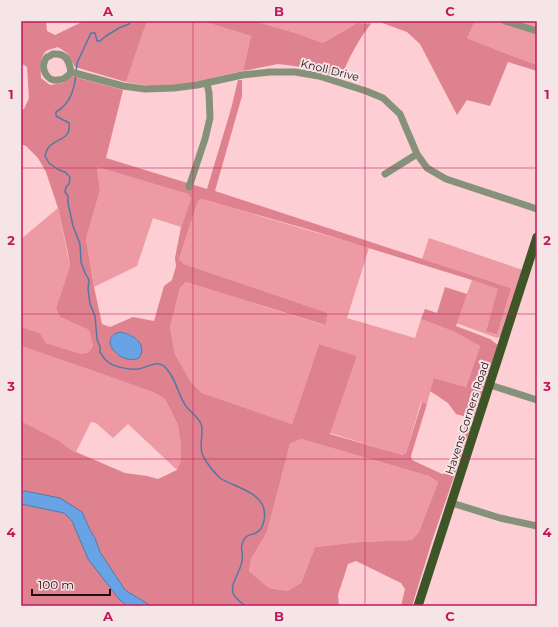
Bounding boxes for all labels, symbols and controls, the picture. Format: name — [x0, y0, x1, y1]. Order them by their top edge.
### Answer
text: A — [102, 3, 114, 19]
text: B — [274, 3, 284, 19]
text: C — [445, 3, 455, 19]
street label: Knoll Drive — [299, 56, 361, 84]
text: 1 — [8, 86, 14, 102]
text: 1 — [544, 86, 550, 102]
text: 2 — [7, 232, 15, 248]
text: 2 — [543, 232, 551, 248]
street label: Havens Corners Road — [442, 360, 492, 476]
text: 3 — [6, 378, 15, 394]
text: 3 — [542, 378, 551, 394]
text: 4 — [7, 524, 16, 540]
text: 4 — [543, 524, 552, 540]
scale bar — [32, 571, 110, 597]
text: 100 m — [38, 577, 74, 592]
text: A — [102, 608, 114, 624]
text: B — [274, 608, 284, 624]
text: C — [445, 608, 455, 624]

